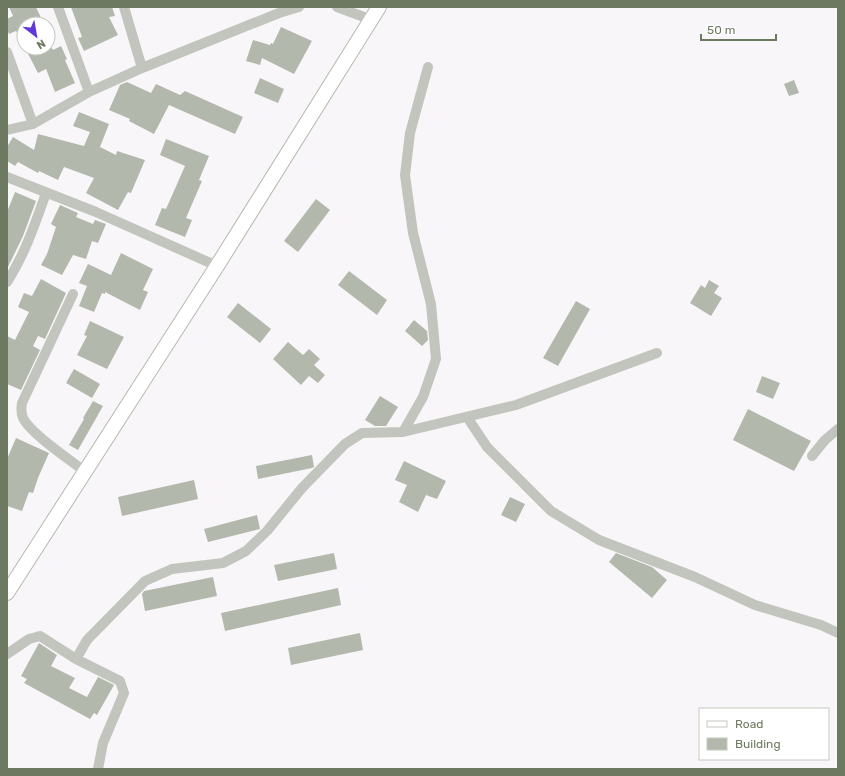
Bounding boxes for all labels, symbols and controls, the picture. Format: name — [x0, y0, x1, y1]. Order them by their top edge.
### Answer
north arrow — [16, 16, 56, 56]
scale bar — [701, 16, 776, 42]
text: 50 m — [707, 23, 735, 37]
text: N — [34, 37, 48, 52]
legend — [699, 708, 829, 760]
text: Road — [735, 717, 763, 731]
text: Building — [735, 737, 781, 751]

